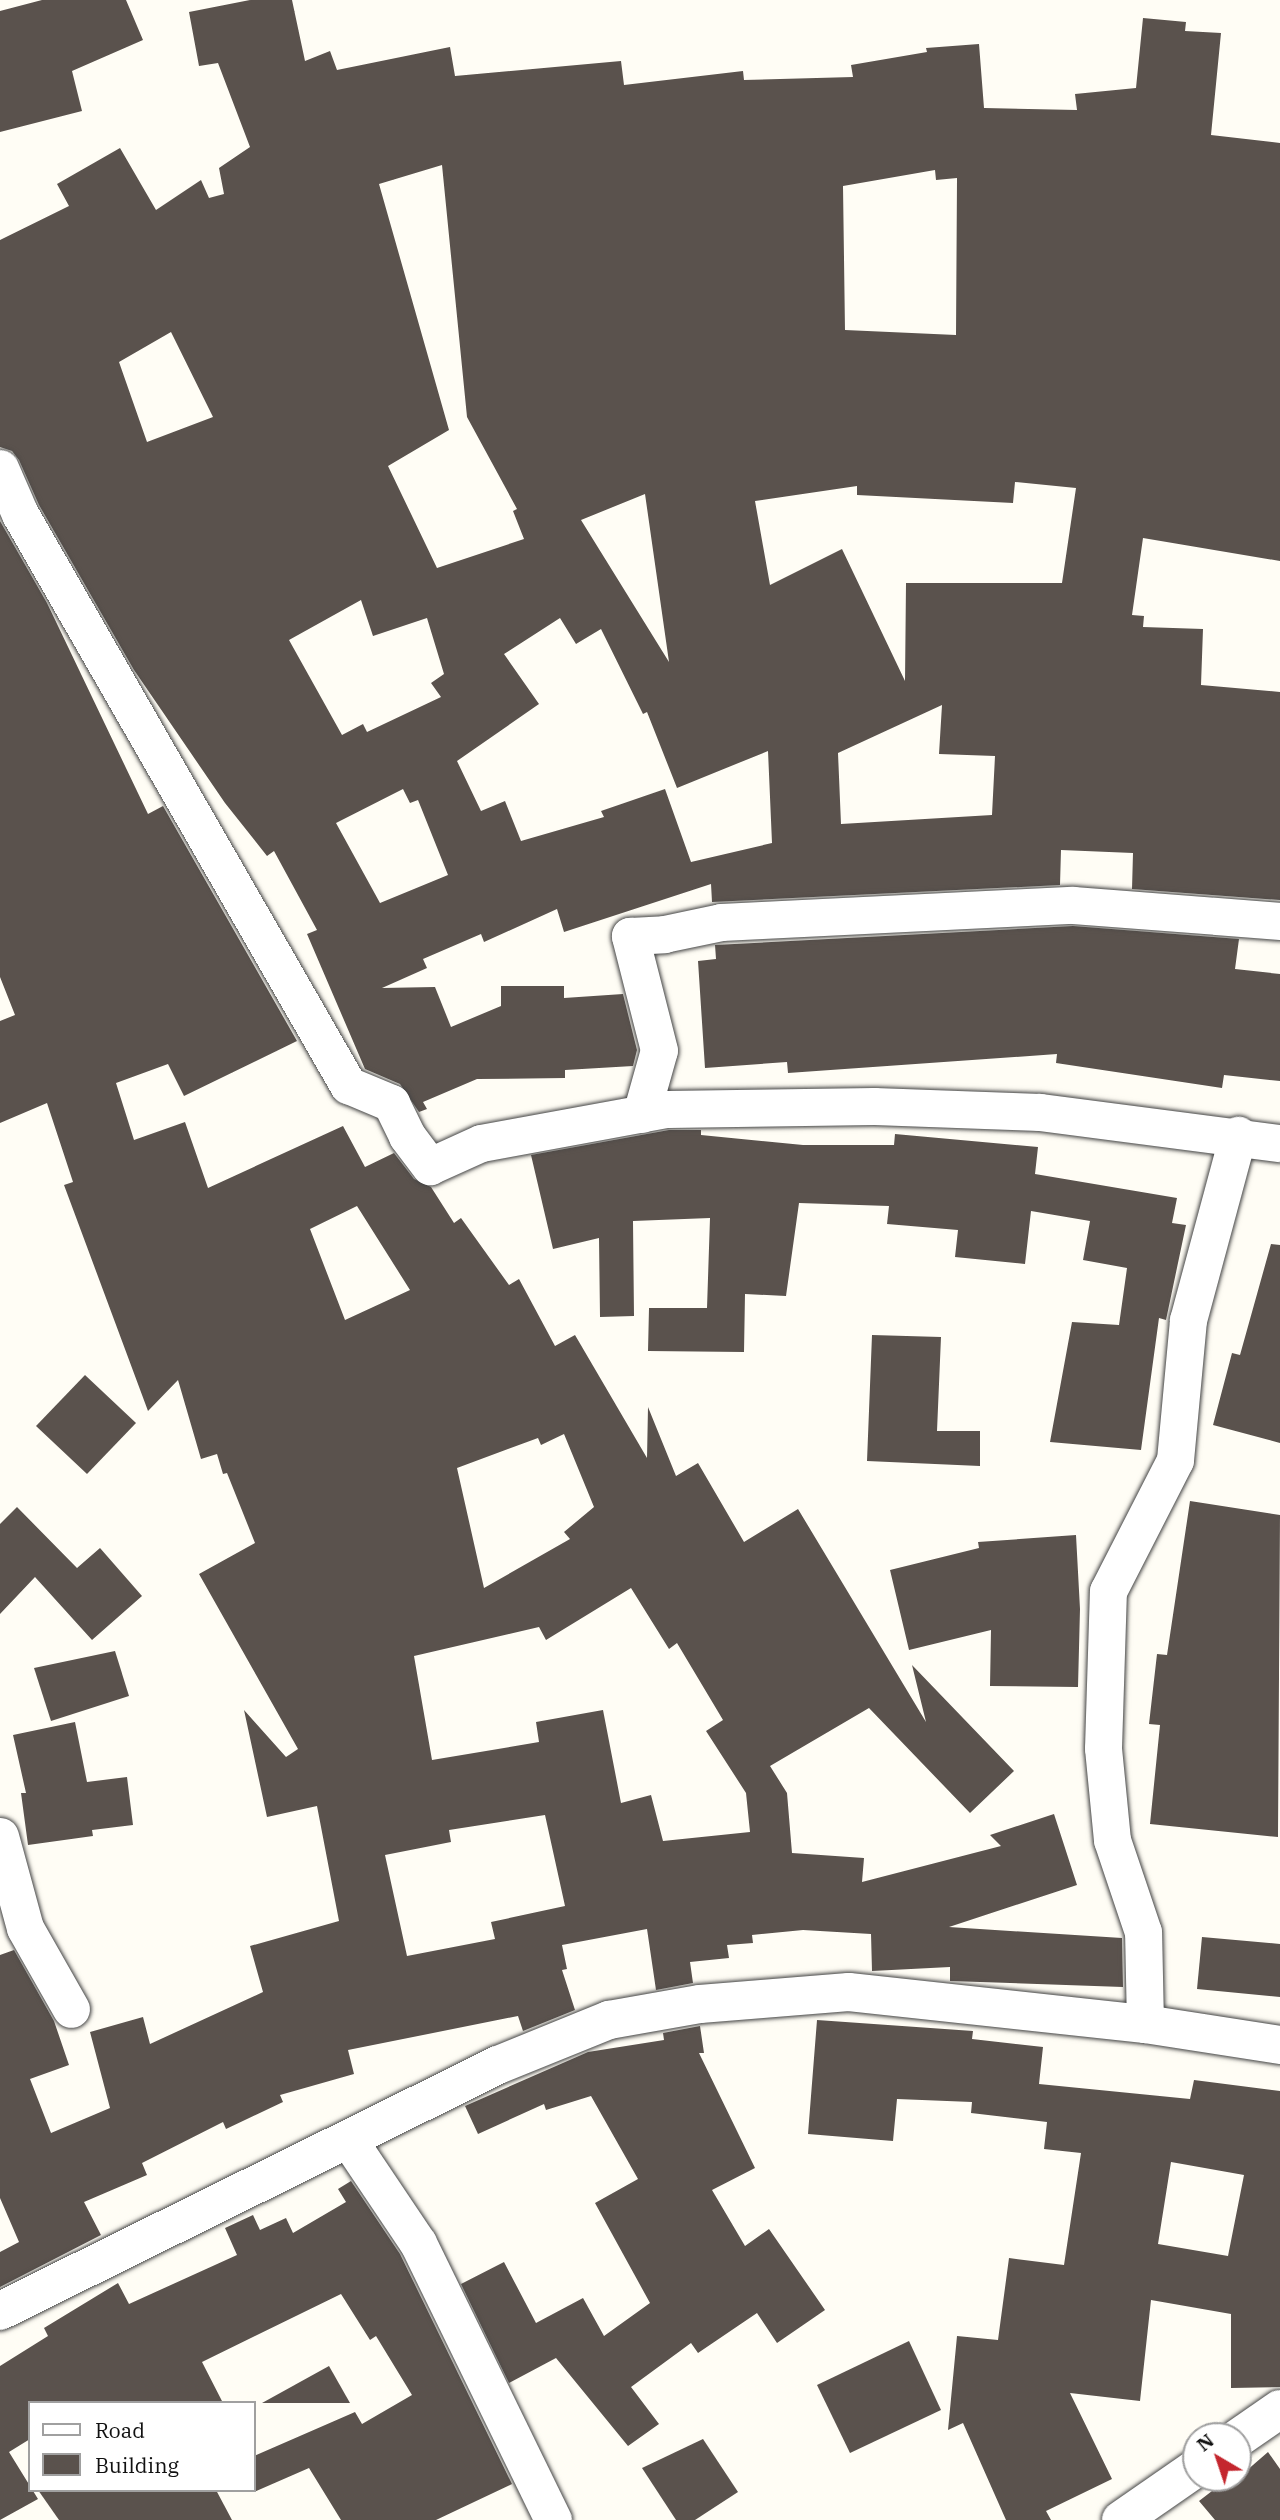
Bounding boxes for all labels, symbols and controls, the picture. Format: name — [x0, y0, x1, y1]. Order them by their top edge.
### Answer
legend — [28, 2401, 256, 2492]
text: Road — [95, 2416, 145, 2444]
north arrow — [1182, 2422, 1252, 2492]
text: N — [1192, 2428, 1218, 2456]
text: Building — [95, 2451, 179, 2479]

